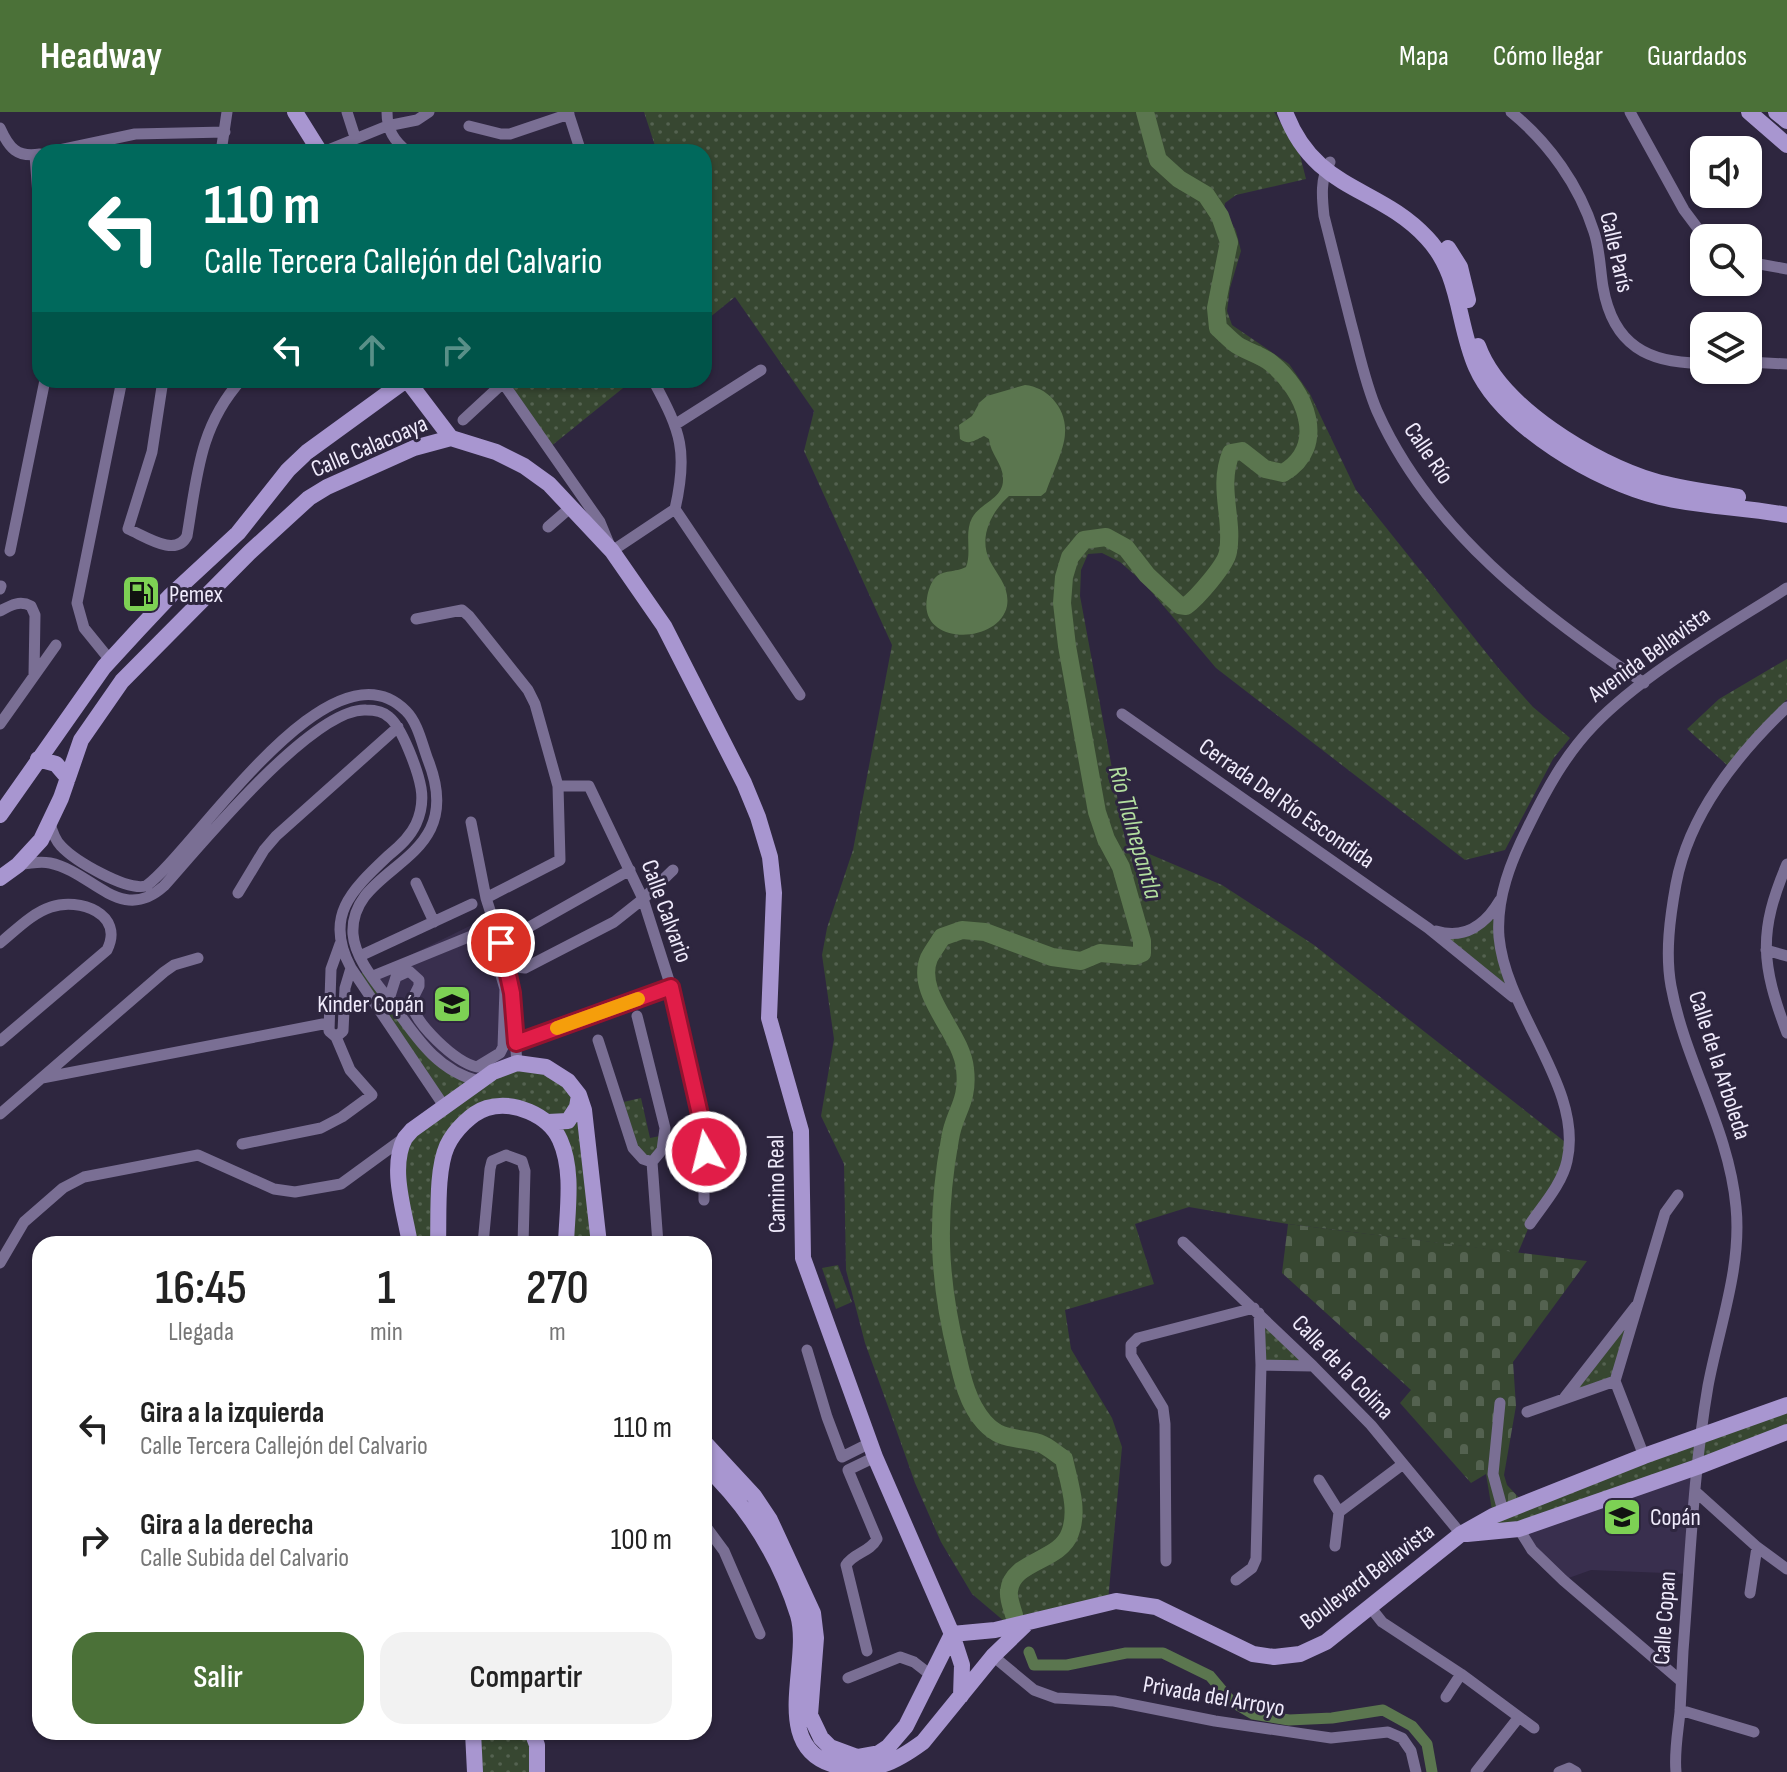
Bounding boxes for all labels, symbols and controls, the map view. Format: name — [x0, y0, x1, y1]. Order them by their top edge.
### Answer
text: Headway — [40, 34, 162, 79]
text: Mapa — [1399, 40, 1449, 73]
text: Cómo llegar — [1493, 40, 1603, 73]
text: Guardados — [1647, 40, 1747, 73]
map controls — [1690, 136, 1762, 384]
button: sound — [1690, 136, 1762, 208]
text: 110 m — [204, 173, 320, 240]
icon: left — [72, 176, 176, 280]
street label: Calle París — [1593, 209, 1640, 295]
button: search — [1690, 224, 1762, 296]
text: Calle Tercera Callejón del Calvario — [204, 241, 602, 284]
button: layers — [1690, 312, 1762, 384]
icon: left — [266, 328, 310, 372]
icon: ahead — [350, 328, 394, 372]
icon: right — [434, 328, 478, 372]
street label: Calle Calacoaya — [307, 409, 432, 484]
street label: Calle Río — [1397, 417, 1460, 490]
fuel station icon: Pemex — [120, 573, 162, 615]
place label: Pemex — [169, 580, 223, 609]
street label: Avenida Bellavista — [1582, 600, 1716, 709]
street label: Cerrada Del Río Escondida — [1193, 732, 1380, 875]
water label: Río Tlalnepantla — [1101, 762, 1169, 903]
street label: Calle Calvario — [635, 856, 699, 967]
pin — [467, 909, 535, 977]
icon: arrive — [479, 921, 523, 965]
school or university icon: Kinder Copán — [431, 983, 473, 1025]
street label: Calle de la Arboleda — [1682, 987, 1757, 1143]
place label: Kinder Copán — [317, 990, 424, 1019]
position arrow — [664, 1110, 748, 1194]
street label: Camino Real — [761, 1134, 792, 1234]
text: 16:45 — [155, 1260, 247, 1317]
text: 1 — [377, 1260, 395, 1317]
text: 270 — [526, 1260, 589, 1317]
street label: Calle de la Colina — [1286, 1309, 1400, 1426]
text: Llegada — [168, 1317, 234, 1348]
text: min — [370, 1317, 403, 1348]
text: m — [549, 1317, 566, 1348]
text: Gira a la izquierda — [140, 1395, 324, 1431]
icon: left — [72, 1406, 116, 1450]
text: 110 m — [614, 1410, 672, 1446]
text: Calle Tercera Callejón del Calvario — [140, 1431, 428, 1462]
school or university icon: Copán — [1601, 1496, 1643, 1538]
place label: Copán — [1650, 1503, 1701, 1532]
text: Gira a la derecha — [140, 1507, 314, 1543]
street label: Boulevard Bellavista — [1295, 1517, 1440, 1636]
icon: right — [72, 1518, 116, 1562]
text: 100 m — [611, 1522, 672, 1558]
text: Calle Subida del Calvario — [140, 1543, 349, 1574]
street label: Calle Copan — [1647, 1570, 1682, 1666]
button: Salir — [72, 1632, 364, 1724]
button: Compartir — [380, 1632, 672, 1724]
street label: Privada del Arroyo — [1141, 1670, 1287, 1723]

